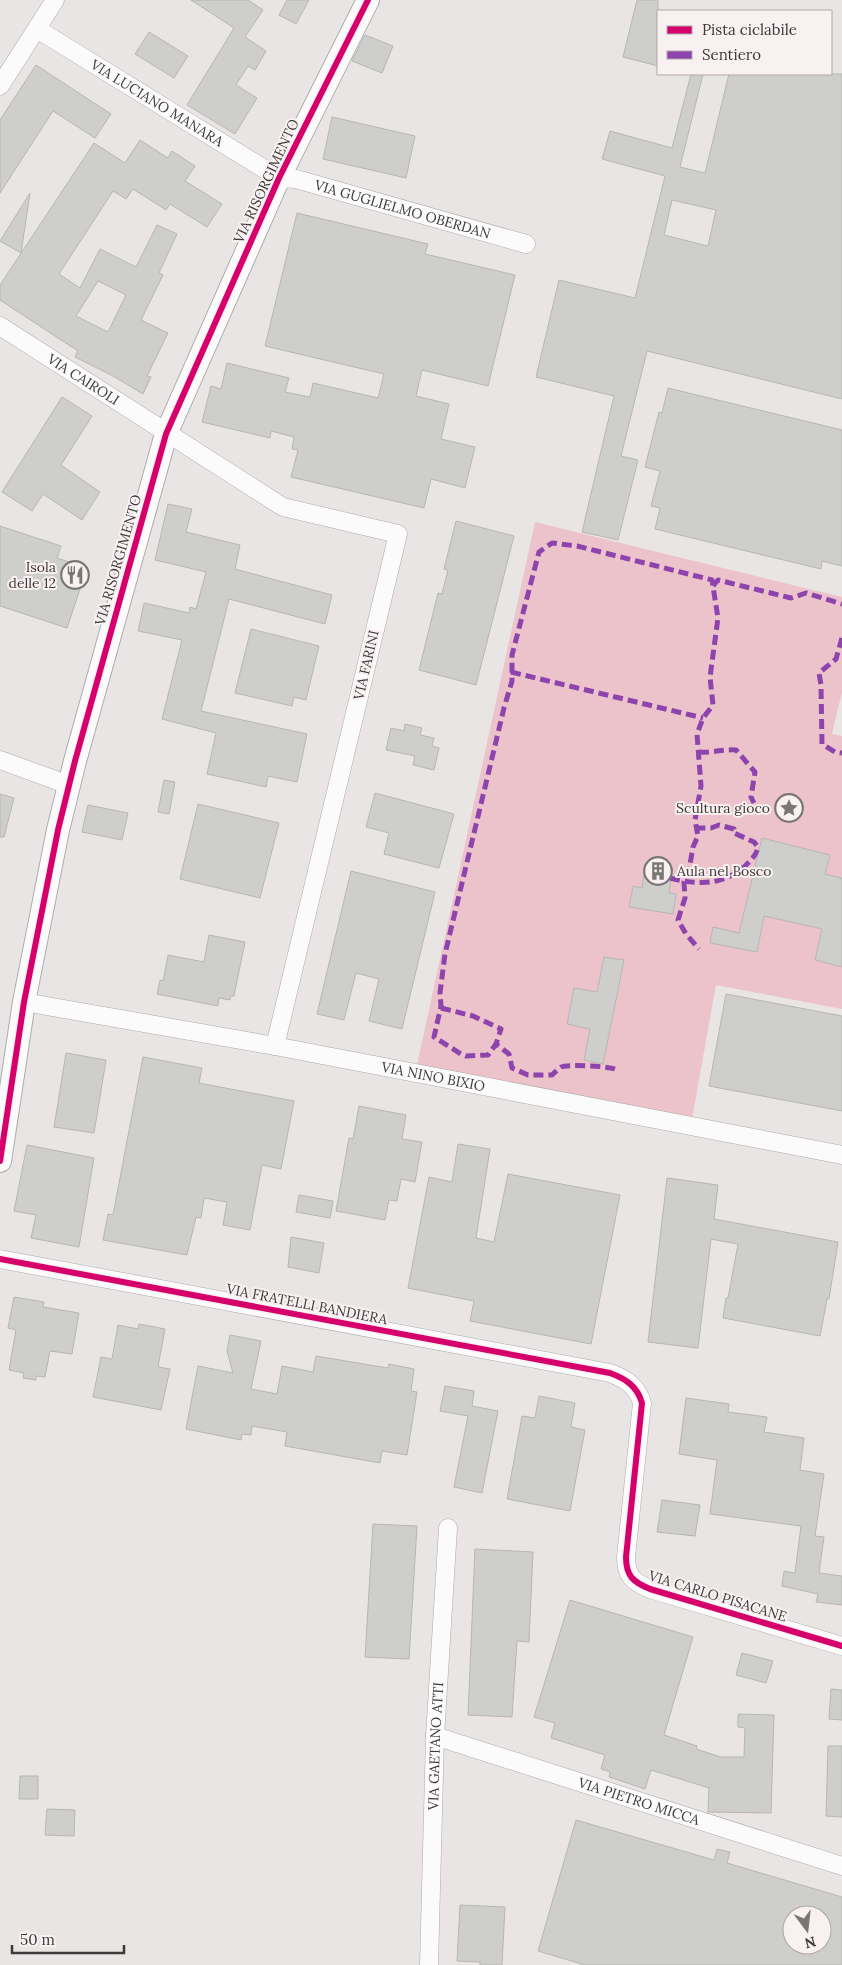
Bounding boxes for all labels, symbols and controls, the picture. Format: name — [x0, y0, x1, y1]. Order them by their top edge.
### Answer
legend — [657, 10, 832, 75]
text: Pista ciclabile — [702, 20, 797, 39]
text: Sentiero — [702, 45, 761, 64]
street label: VIA LUCIANO MANARA — [86, 55, 227, 151]
street label: VIA RISORGIMENTO — [229, 116, 303, 247]
street label: VIA GUGLIELMO OBERDAN — [312, 175, 493, 243]
street label: VIA CAIROLI — [43, 349, 123, 409]
street label: VIA RISORGIMENTO — [90, 493, 145, 628]
place label: Isola delle 12 — [9, 558, 56, 592]
restaurant icon: Isola delle 12 — [60, 560, 90, 590]
street label: VIA FARINI — [349, 628, 383, 703]
place icon: Scultura gioco — [774, 793, 804, 823]
place label: Scultura gioco — [676, 799, 770, 817]
building icon: Aula nel Bosco — [643, 856, 673, 886]
place label: Aula nel Bosco — [676, 862, 771, 880]
street label: VIA NINO BIXIO — [379, 1057, 487, 1095]
street label: VIA FRATELLI BANDIERA — [224, 1279, 389, 1328]
street label: VIA CARLO PISACANE — [646, 1566, 790, 1626]
street label: VIA GAETANO ATTI — [424, 1681, 447, 1811]
street label: VIA PIETRO MICCA — [575, 1773, 702, 1829]
north arrow — [782, 1905, 832, 1955]
scale bar — [12, 1922, 125, 1954]
text: 50 m — [20, 1930, 55, 1949]
text: N — [803, 1932, 818, 1953]

